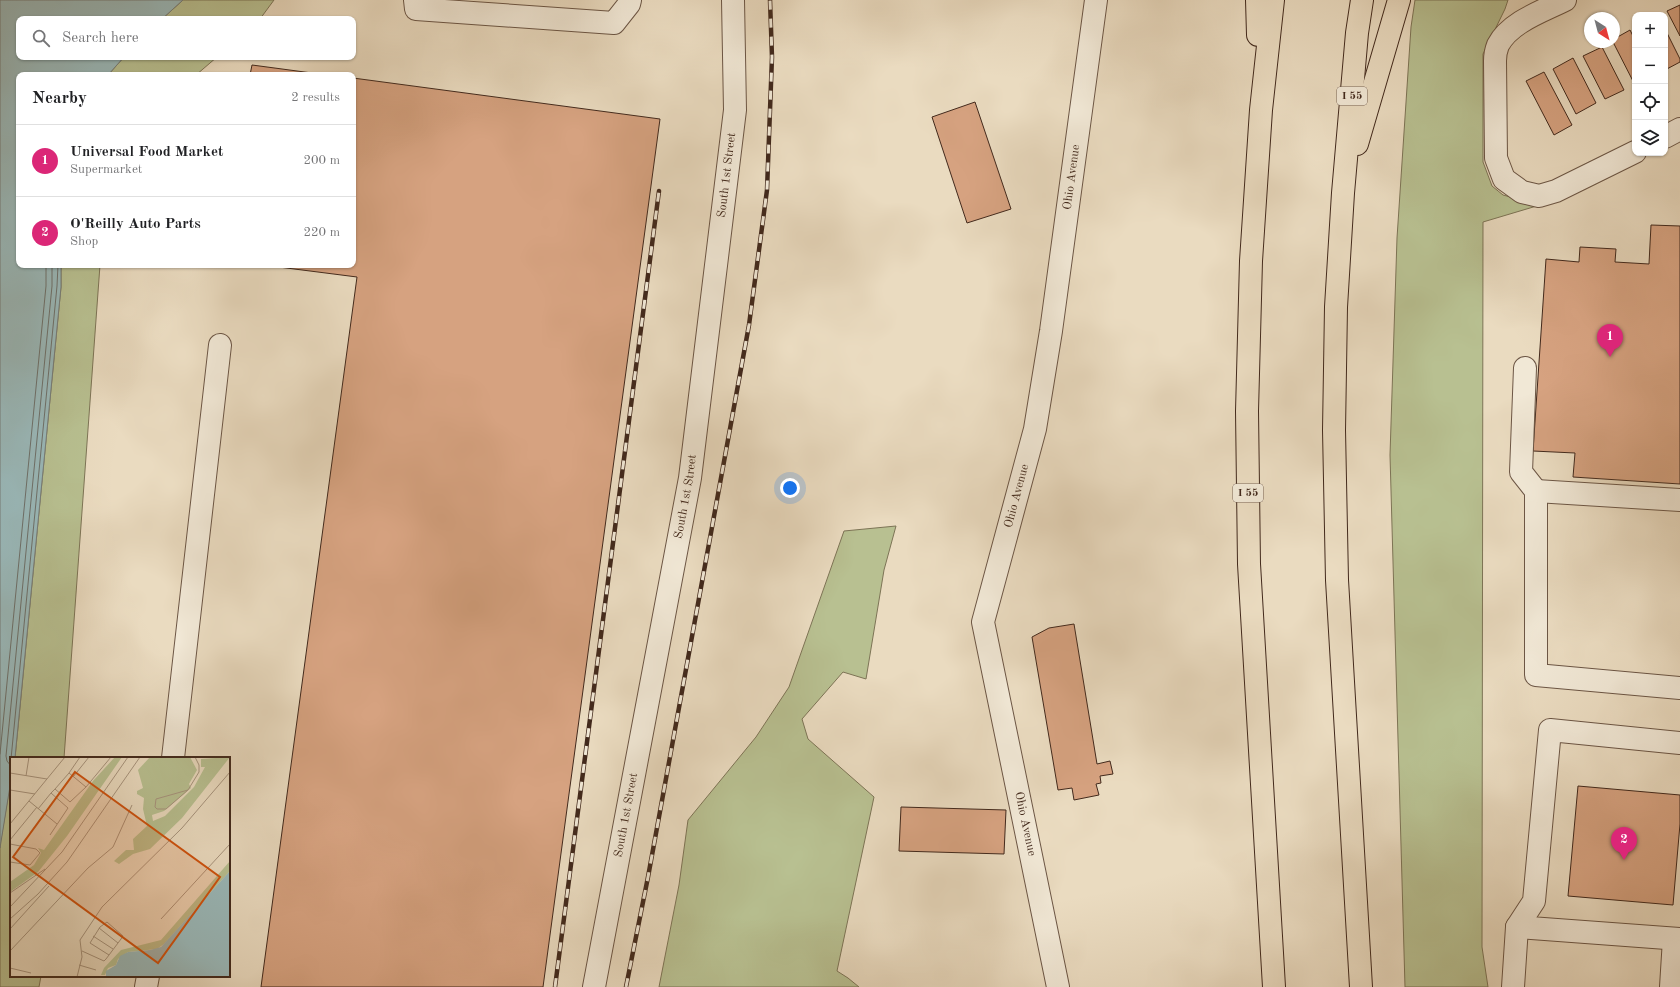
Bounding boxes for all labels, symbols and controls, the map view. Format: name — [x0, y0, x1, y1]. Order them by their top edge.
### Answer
north arrow — [1584, 12, 1620, 48]
map controls — [1632, 12, 1668, 156]
button: + — [1632, 12, 1668, 48]
search box — [16, 16, 356, 60]
icon: search — [30, 27, 52, 49]
text: Search here — [62, 31, 139, 46]
button: − — [1632, 48, 1668, 84]
button: locate — [1632, 84, 1668, 120]
road number: I 55 — [1337, 87, 1367, 105]
text: Nearby — [32, 90, 87, 107]
text: 2 results — [291, 91, 340, 104]
button: layers — [1632, 120, 1668, 156]
street label: South 1st Street — [716, 132, 738, 218]
street label: Ohio Avenue — [1062, 143, 1082, 211]
text: Universal Food Market — [70, 145, 223, 160]
text: 1 — [41, 154, 49, 167]
text: 200 m — [303, 154, 340, 167]
text: Supermarket — [70, 163, 142, 176]
text: O'Reilly Auto Parts — [70, 217, 201, 232]
text: 2 — [41, 226, 49, 239]
text: 220 m — [303, 226, 340, 239]
text: Shop — [70, 235, 98, 248]
pin: 1 — [1597, 324, 1623, 357]
street label: South 1st Street — [673, 454, 699, 540]
street label: Ohio Avenue — [1003, 462, 1031, 529]
your location — [780, 478, 800, 498]
road number: I 55 — [1233, 484, 1263, 502]
inset map — [10, 757, 230, 977]
street label: South 1st Street — [613, 772, 640, 858]
street label: Ohio Avenue — [1012, 791, 1038, 858]
pin: 2 — [1611, 827, 1637, 860]

